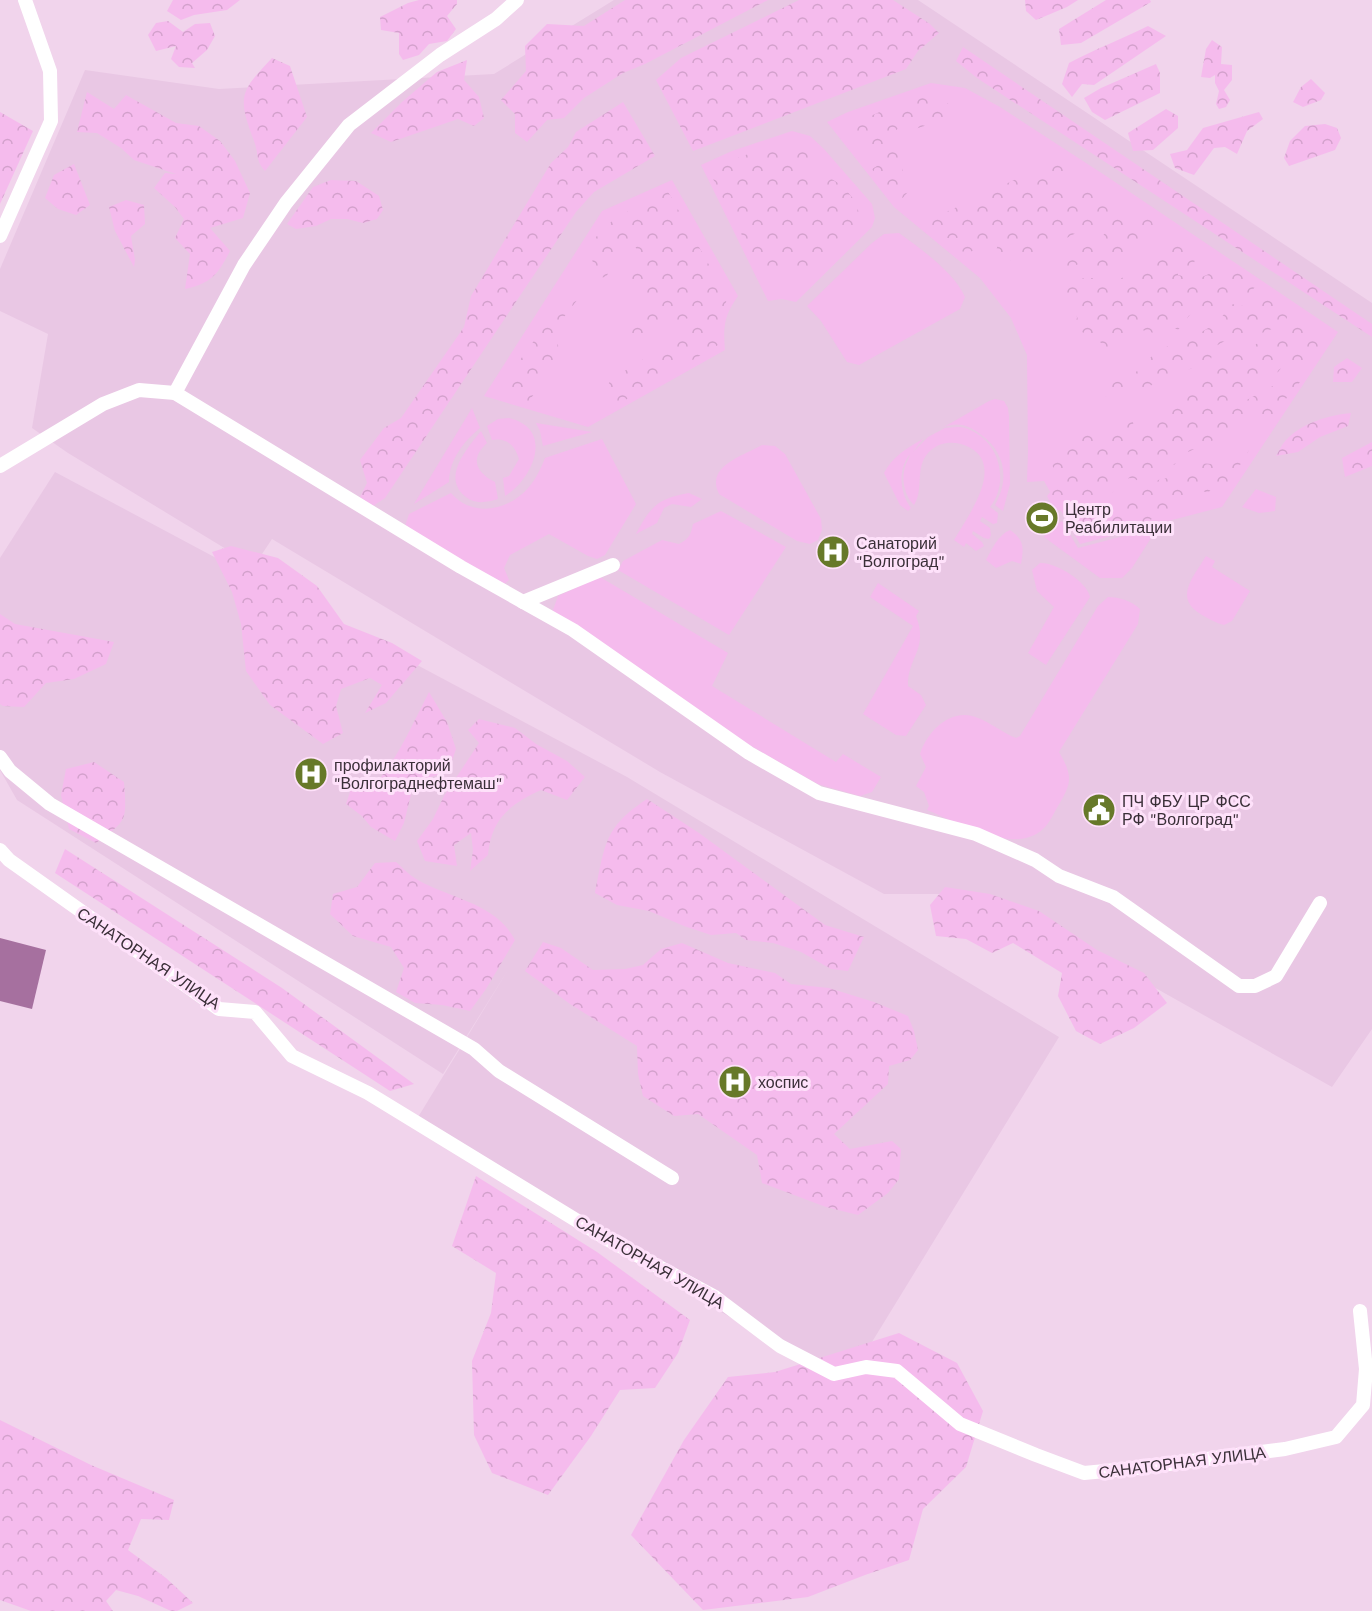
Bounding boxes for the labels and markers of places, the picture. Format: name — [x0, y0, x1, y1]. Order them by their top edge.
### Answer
sports icon: Центр Реабилитации — [1024, 500, 1060, 536]
place label: Центр Реабилитации — [1065, 500, 1172, 537]
hospital icon: Санаторий "Волгоград" — [815, 534, 851, 570]
place label: Санаторий "Волгоград" — [856, 534, 945, 571]
hospital icon: профилакторий "Волгограднефтемаш" — [293, 756, 329, 792]
place label: профилакторий "Волгограднефтемаш" — [334, 756, 502, 793]
public building icon: ПЧ ФБУ ЦР ФСС РФ "Волгоград" — [1081, 792, 1117, 828]
place label: ПЧ ФБУ ЦР ФСС РФ "Волгоград" — [1122, 792, 1251, 829]
hospital icon: хоспис — [717, 1064, 753, 1100]
place label: хоспис — [758, 1073, 808, 1092]

